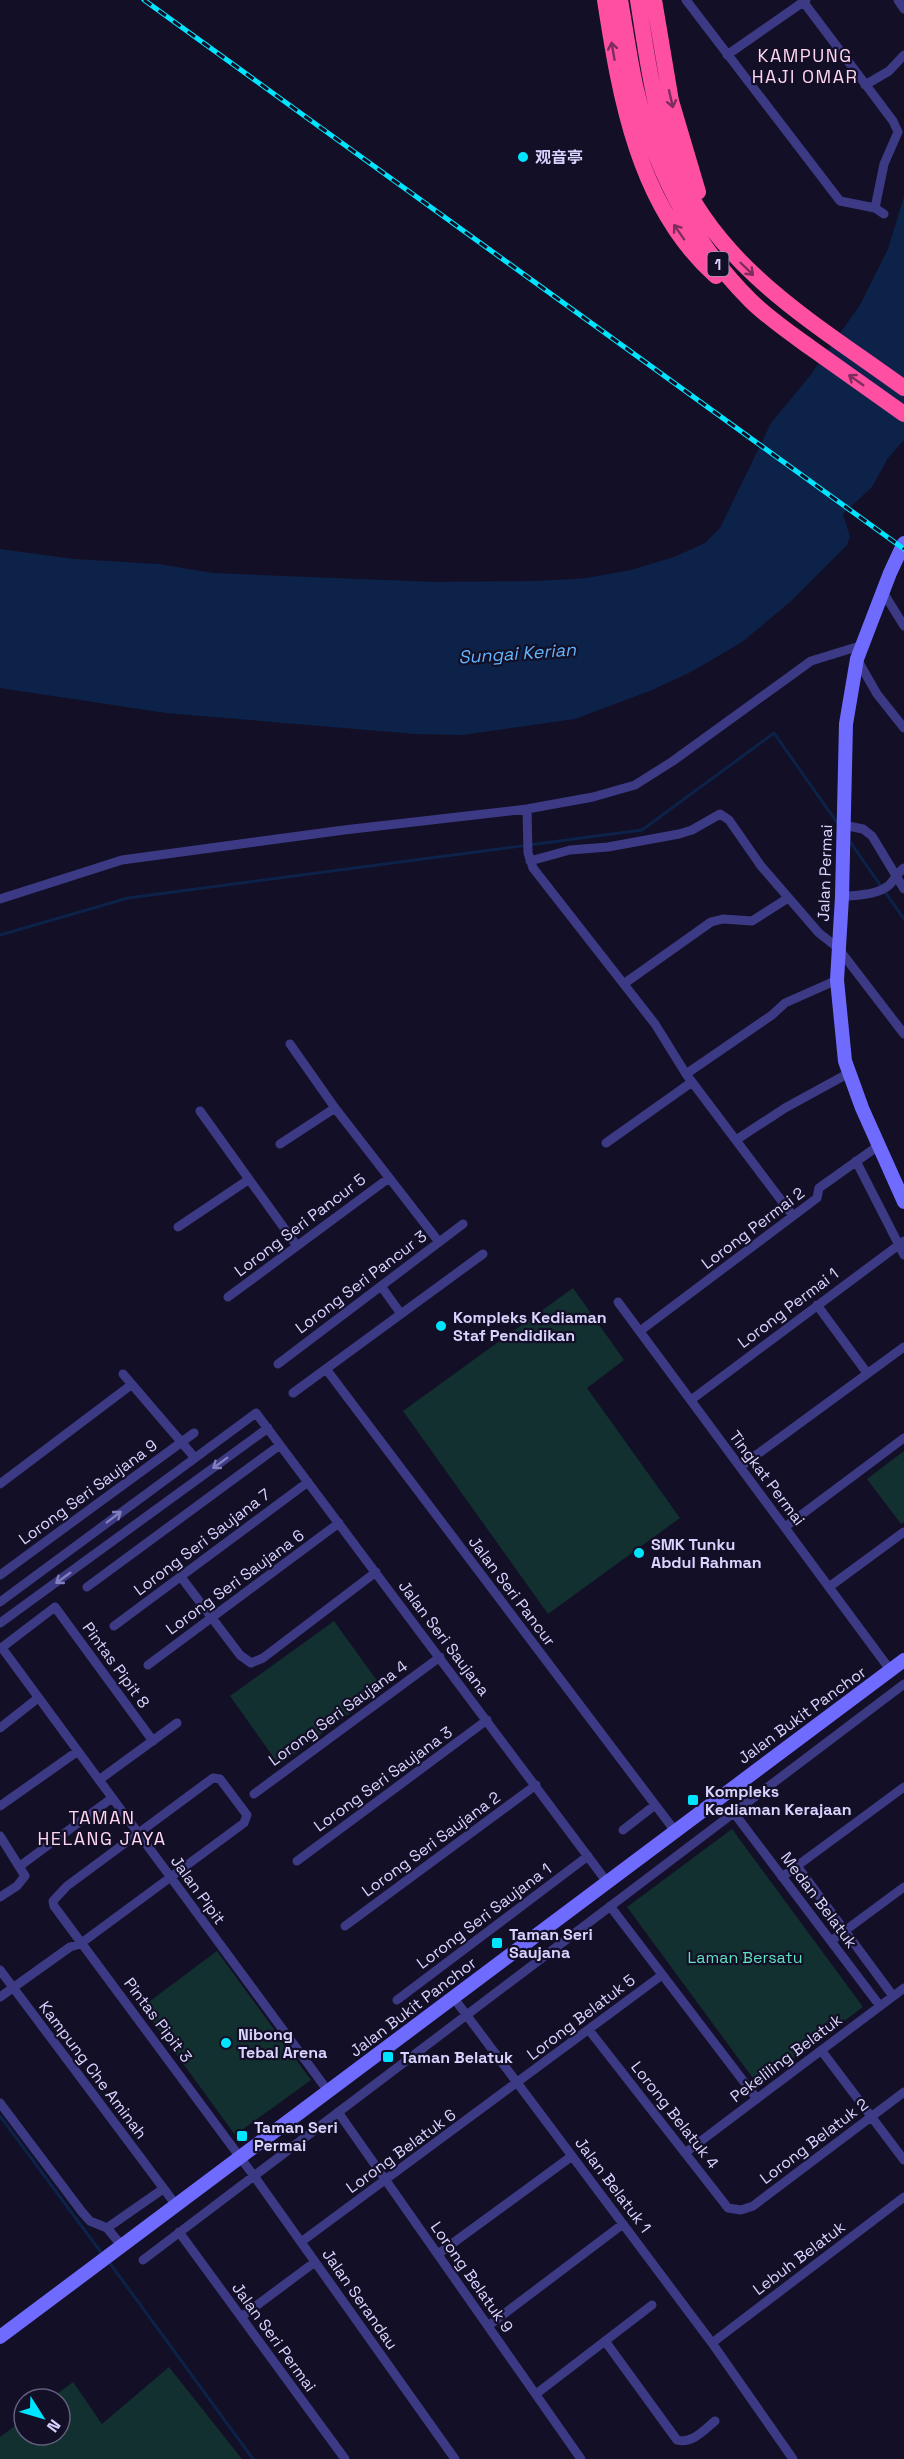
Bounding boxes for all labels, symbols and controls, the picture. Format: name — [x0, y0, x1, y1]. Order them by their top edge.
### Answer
one-way arrow — [607, 41, 618, 61]
district label: KAMPUNG HAJI OMAR — [752, 44, 858, 88]
one-way arrow — [666, 89, 678, 108]
place label: 观音亭 — [535, 147, 583, 168]
marker: 观音亭 — [516, 150, 530, 164]
one-way arrow — [673, 224, 685, 241]
road number: 1 — [708, 252, 728, 276]
one-way arrow — [739, 262, 754, 276]
one-way arrow — [849, 374, 865, 386]
water label: Sungai Kerian — [457, 637, 578, 669]
street label: Jalan Permai — [813, 824, 837, 922]
street label: Lorong Seri Pancur 5 — [230, 1169, 370, 1281]
street label: Lorong Permai 2 — [697, 1182, 809, 1274]
street label: Lorong Seri Pancur 3 — [291, 1226, 431, 1338]
street label: Lorong Permai 1 — [733, 1263, 843, 1353]
place label: Kompleks Kediaman Staf Pendidikan — [453, 1307, 607, 1346]
marker: Kompleks Kediaman Staf Pendidikan — [434, 1319, 448, 1333]
street label: Tingkat Permai — [724, 1426, 810, 1530]
street label: Lorong Seri Saujana 9 — [15, 1435, 161, 1549]
one-way arrow — [213, 1457, 229, 1469]
street label: Lorong Seri Saujana 7 — [130, 1484, 274, 1600]
one-way arrow — [106, 1511, 122, 1524]
street label: Lorong Seri Saujana 6 — [162, 1525, 308, 1639]
street label: Jalan Seri Pancur — [464, 1532, 560, 1650]
place label: SMK Tunku Abdul Rahman — [651, 1534, 762, 1573]
marker: SMK Tunku Abdul Rahman — [632, 1546, 646, 1560]
one-way arrow — [55, 1571, 71, 1584]
street label: Jalan Seri Saujana — [394, 1576, 494, 1700]
street label: Pintas Pipit 8 — [78, 1618, 154, 1712]
street label: Lorong Seri Saujana 4 — [264, 1656, 412, 1770]
street label: Jalan Bukit Panchor — [734, 1661, 870, 1769]
street label: Lorong Seri Saujana 3 — [310, 1722, 456, 1836]
place label: Kompleks Kediaman Kerajaan — [705, 1781, 852, 1820]
street label: Lorong Seri Saujana 2 — [358, 1787, 504, 1901]
marker: Kompleks Kediaman Kerajaan — [686, 1793, 700, 1807]
district label: TAMAN HELANG JAYA — [37, 1806, 167, 1850]
street label: Medan Belatuk — [776, 1848, 862, 1953]
street label: Jalan Pipit — [166, 1851, 230, 1929]
street label: Lorong Seri Saujana 1 — [412, 1858, 556, 1974]
place label: Taman Seri Saujana — [509, 1924, 593, 1963]
marker: Taman Seri Saujana — [490, 1936, 504, 1950]
park label: Laman Bersatu — [688, 1947, 802, 1968]
street label: Jalan Bukit Panchor — [345, 1952, 481, 2062]
street label: Lorong Belatuk 5 — [523, 1969, 639, 2065]
street label: Pintas Pipit 3 — [119, 1973, 197, 2067]
street label: Kampung Che Aminah — [34, 1997, 152, 2143]
street label: Pekeliling Belatuk — [726, 2009, 846, 2107]
place label: Nibong Tebal Arena — [238, 2024, 327, 2063]
marker: Nibong Tebal Arena — [219, 2036, 233, 2050]
place label: Taman Belatuk — [400, 2047, 513, 2068]
marker: Taman Belatuk — [381, 2050, 395, 2064]
street label: Lorong Belatuk 4 — [626, 2057, 724, 2173]
street label: Lorong Belatuk 2 — [756, 2093, 872, 2189]
street label: Lorong Belatuk 6 — [342, 2104, 460, 2198]
place label: Taman Seri Permai — [254, 2117, 338, 2156]
marker: Taman Seri Permai — [235, 2129, 249, 2143]
street label: Jalan Belatuk 1 — [570, 2133, 656, 2237]
street label: Lebuh Belatuk — [749, 2216, 850, 2300]
street label: Lorong Belatuk 9 — [426, 2217, 518, 2337]
street label: Jalan Serandau — [317, 2244, 403, 2354]
street label: Jalan Seri Permai — [227, 2278, 321, 2396]
north arrow — [12, 2387, 72, 2447]
text: N — [42, 2415, 65, 2436]

